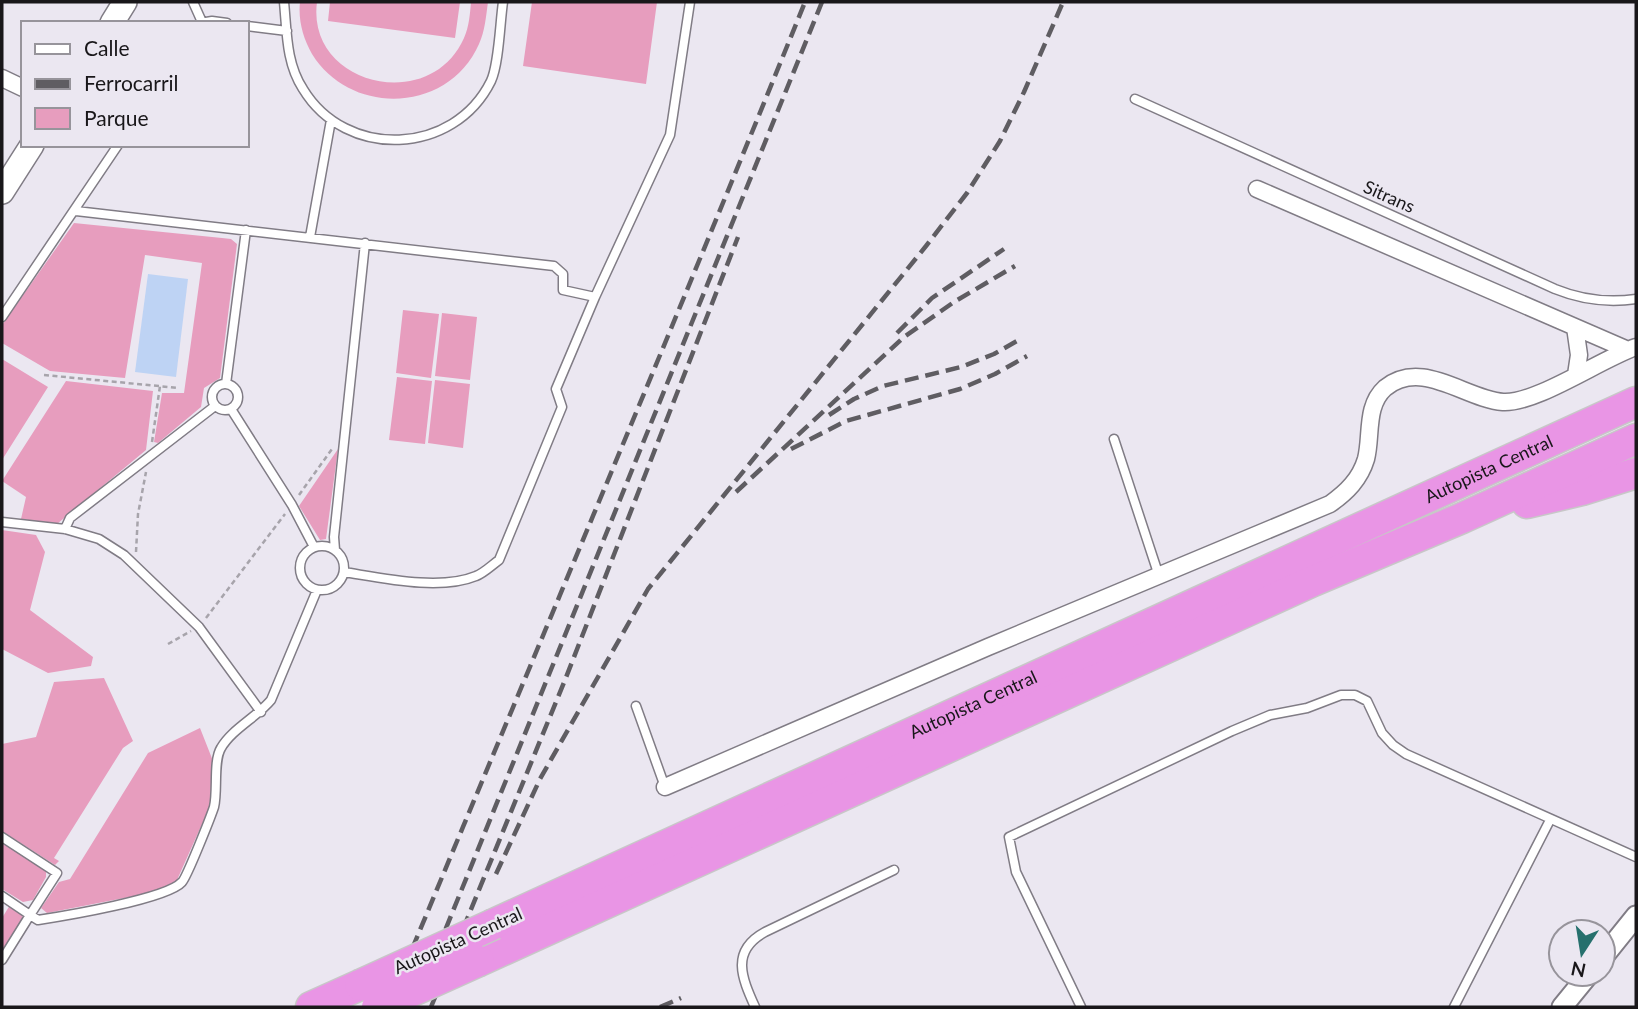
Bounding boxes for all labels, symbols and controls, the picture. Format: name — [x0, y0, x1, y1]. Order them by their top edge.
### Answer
legend — [21, 21, 248, 147]
text: Calle — [84, 35, 129, 60]
text: Ferrocarril — [84, 70, 179, 95]
text: Parque — [84, 105, 149, 130]
street label: Sitrans — [1360, 175, 1419, 217]
street label: Autopista Central — [1421, 430, 1556, 507]
street label: Autopista Central — [905, 665, 1040, 743]
street label: Autopista Central — [390, 902, 525, 978]
north arrow — [1547, 918, 1617, 988]
text: N — [1569, 957, 1588, 983]

